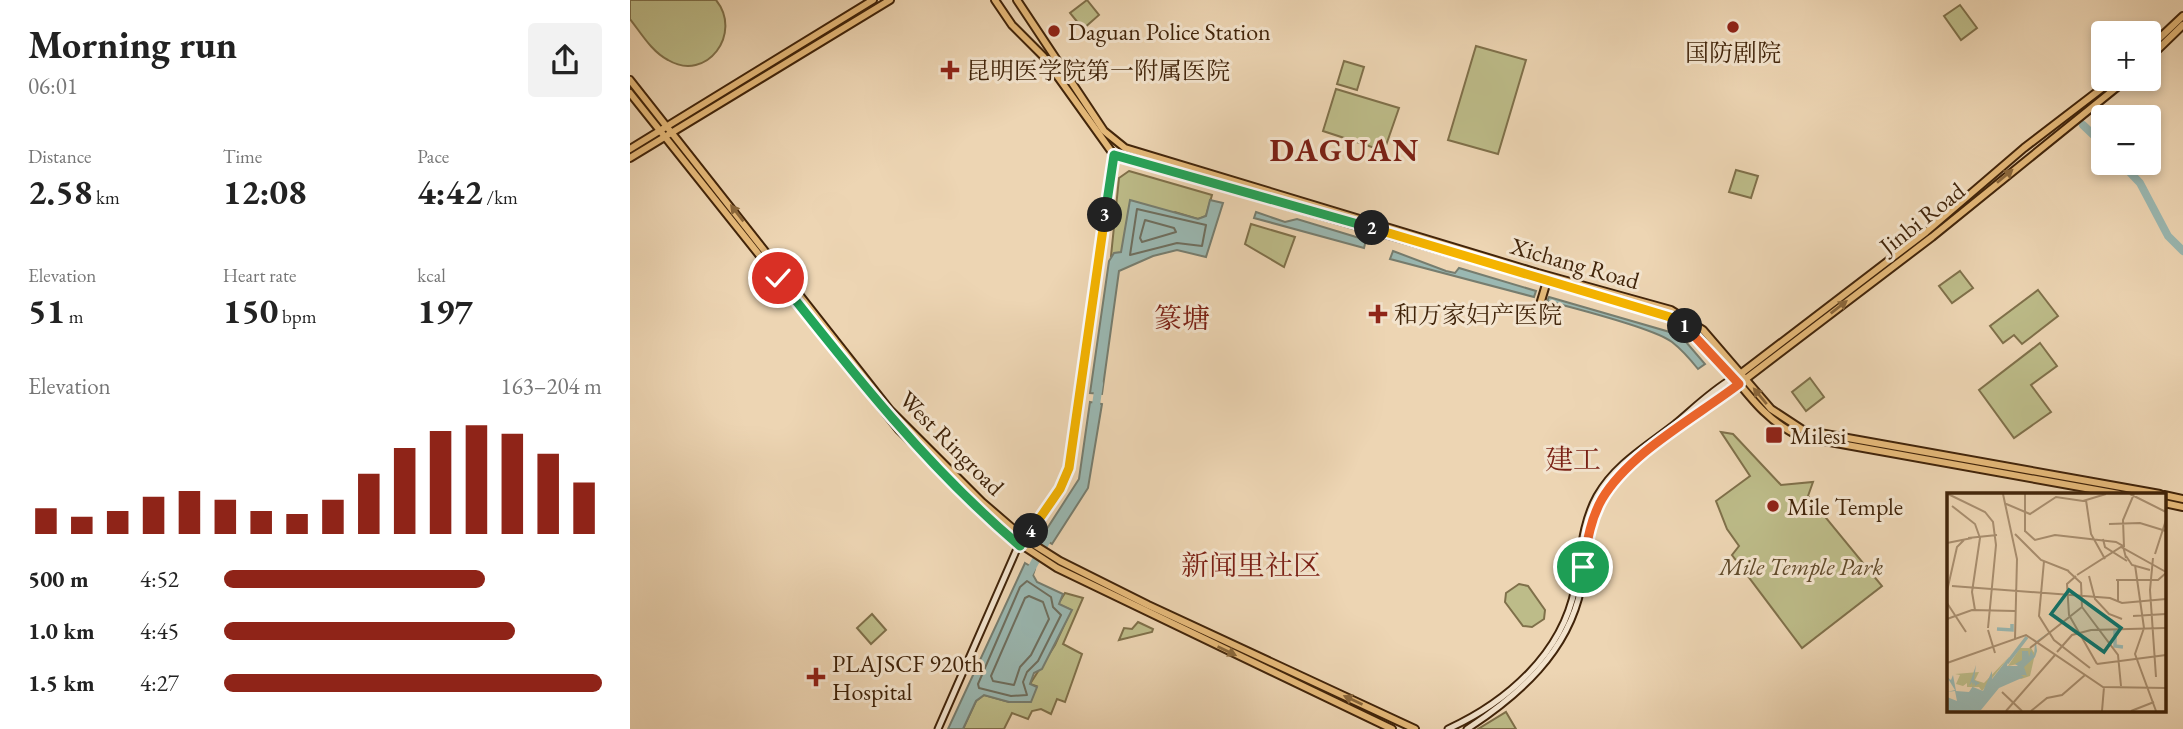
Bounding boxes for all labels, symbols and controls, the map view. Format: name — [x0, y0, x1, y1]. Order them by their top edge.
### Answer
place label: Daguan Police Station — [1068, 16, 1271, 47]
marker: 国防剧院 — [1725, 19, 1741, 35]
text: Morning run — [28, 20, 237, 69]
map controls — [2091, 21, 2161, 175]
button: + — [2091, 21, 2161, 91]
button: share — [528, 23, 602, 97]
marker: Daguan Police Station — [1046, 23, 1062, 39]
place label: 国防剧院 — [1685, 37, 1781, 68]
place label: 昆明医学院第一附属医院 — [966, 55, 1230, 86]
marker: 昆明医学院第一附属医院 — [940, 60, 960, 80]
text: 06:01 — [28, 71, 78, 101]
button: − — [2091, 105, 2161, 175]
district label: DAGUAN — [1270, 129, 1420, 171]
text: Distance — [28, 144, 91, 169]
text: Time — [223, 144, 262, 169]
text: Pace — [417, 144, 449, 169]
one-way arrow — [1996, 168, 2014, 183]
text: 2.58 — [28, 169, 92, 214]
text: 12:08 — [223, 169, 307, 214]
text: 4:42 — [417, 169, 483, 214]
street label: Jinbi Road — [1871, 174, 1972, 262]
text: km — [92, 185, 120, 210]
text: /km — [483, 185, 518, 210]
pin: 3 — [1088, 198, 1122, 232]
text: 3 — [1099, 202, 1110, 227]
one-way arrow — [729, 205, 744, 223]
pin: 2 — [1354, 210, 1390, 246]
text: 2 — [1366, 215, 1377, 240]
street label: Xichang Road — [1506, 230, 1644, 296]
pin — [748, 248, 808, 308]
icon: check — [759, 259, 797, 297]
text: Elevation — [28, 263, 96, 288]
text: Heart rate — [223, 263, 296, 288]
text: kcal — [417, 263, 446, 288]
text: 51 — [28, 288, 65, 333]
text: 150 — [223, 288, 278, 333]
text: 197 — [417, 288, 473, 333]
place label: 和万家妇产医院 — [1394, 299, 1562, 330]
district label: 篆塘 — [1154, 300, 1210, 336]
one-way arrow — [1829, 300, 1847, 315]
text: m — [65, 304, 84, 329]
text: bpm — [278, 304, 316, 329]
marker: 和万家妇产医院 — [1368, 304, 1388, 324]
pin: 1 — [1668, 308, 1702, 344]
text: 1 — [1679, 313, 1690, 338]
text: Elevation — [28, 371, 111, 401]
text: 163–204 m — [501, 371, 602, 401]
street label: West Ringroad — [893, 384, 1012, 503]
one-way arrow — [1752, 387, 1768, 405]
place label: Milesi — [1790, 420, 1846, 451]
marker: Milesi — [1764, 425, 1784, 445]
district label: 建工 — [1545, 441, 1601, 477]
place label: Mile Temple — [1787, 491, 1903, 522]
inset map — [1947, 493, 2165, 712]
marker: Mile Temple — [1765, 498, 1781, 514]
pin: 4 — [1014, 514, 1048, 548]
text: 4 — [1025, 518, 1036, 543]
pin — [1553, 537, 1613, 597]
district label: 新闻里社区 — [1181, 547, 1321, 583]
icon: arrive — [1564, 548, 1602, 586]
park label: Mile Temple Park — [1717, 551, 1883, 582]
text: 500 m — [28, 564, 89, 594]
text: 4:52 — [140, 564, 179, 594]
text: 1.0 km — [28, 616, 95, 646]
text: 4:45 — [140, 616, 179, 646]
one-way arrow — [1217, 646, 1237, 657]
place label: PLAJSCF 920th Hospital — [832, 648, 984, 707]
marker: PLAJSCF 920th Hospital — [806, 667, 826, 687]
text: 1.5 km — [28, 668, 95, 698]
text: 4:27 — [140, 668, 179, 698]
one-way arrow — [1343, 695, 1363, 706]

